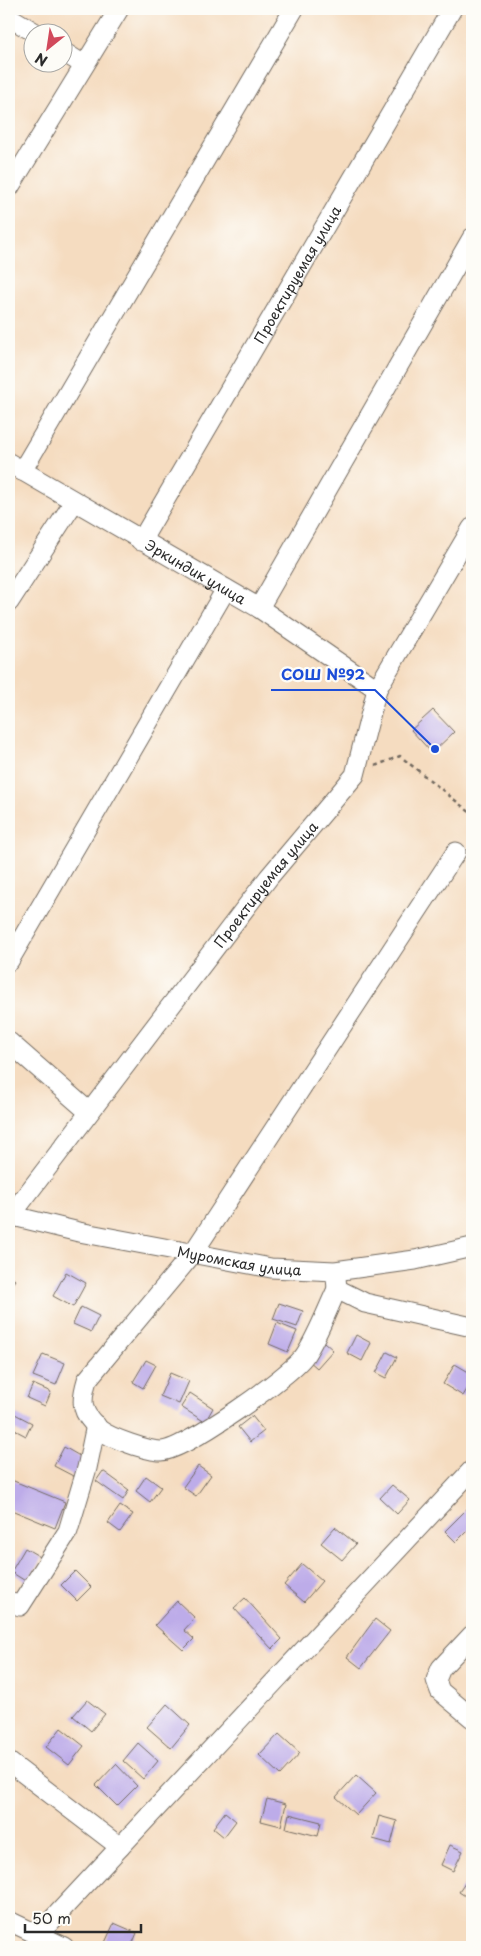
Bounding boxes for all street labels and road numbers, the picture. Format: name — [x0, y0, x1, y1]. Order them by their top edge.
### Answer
street label: Проектируемая улица — [248, 201, 346, 347]
street label: Эркиндик улица — [142, 534, 250, 609]
street label: Проектируемая улица — [208, 816, 323, 952]
street label: Муромская улица — [176, 1240, 302, 1280]

